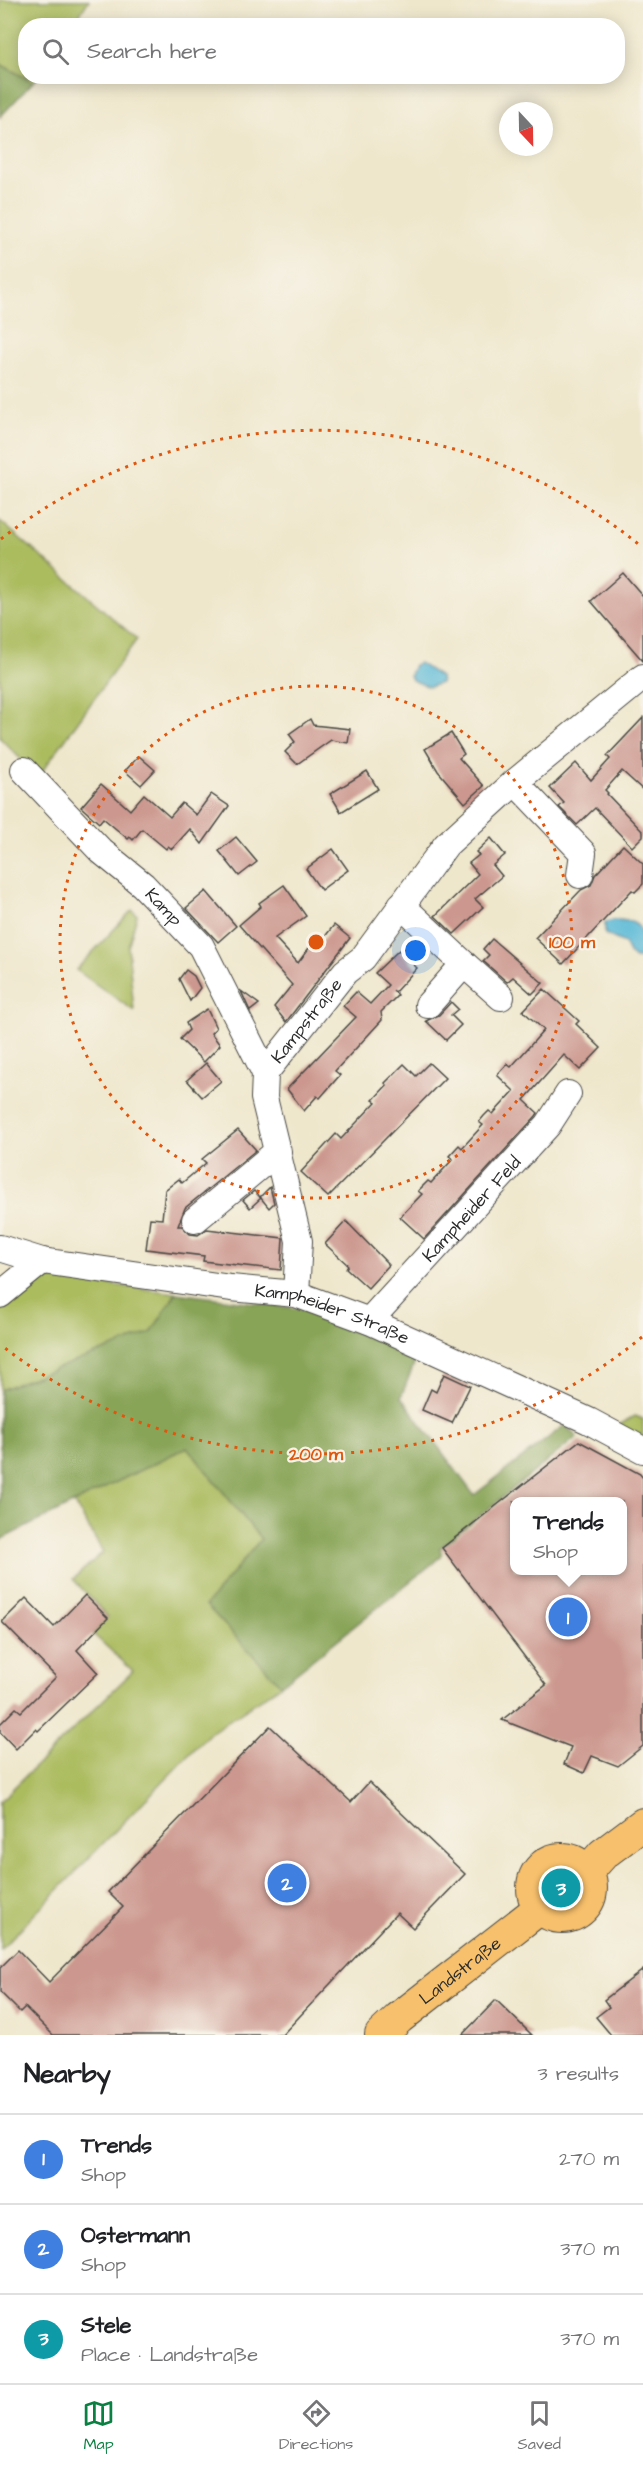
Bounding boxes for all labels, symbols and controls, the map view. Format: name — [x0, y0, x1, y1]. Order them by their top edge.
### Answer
search box — [18, 18, 625, 84]
icon: search — [39, 35, 72, 68]
text: Search here — [87, 36, 217, 67]
north arrow — [499, 102, 553, 156]
street label: Kamp — [140, 882, 188, 931]
text: 100 m — [549, 930, 596, 955]
centre of rings — [306, 932, 326, 952]
your location — [401, 936, 430, 965]
street label: Kampstraße — [265, 973, 348, 1069]
street label: Kampheider Feld — [416, 1150, 527, 1267]
street label: Kampheider Straße — [254, 1278, 414, 1350]
text: 200 m — [288, 1442, 344, 1467]
popup — [510, 1497, 627, 1575]
text: Trends — [533, 1507, 604, 1538]
text: Shop — [533, 1538, 578, 1566]
pin: 1 — [548, 1594, 588, 1640]
pin: 2 — [268, 1860, 306, 1906]
pin: 3 — [542, 1866, 580, 1910]
street label: Landstraße — [414, 1930, 506, 2010]
text: Nearby — [24, 2056, 111, 2092]
text: 3 results — [537, 2060, 619, 2088]
text: Trends — [81, 2130, 152, 2161]
text: 1 — [42, 2145, 45, 2173]
text: 270 m — [559, 2145, 619, 2173]
text: Shop — [81, 2161, 126, 2189]
text: Ostermann — [81, 2220, 190, 2251]
text: 2 — [38, 2235, 49, 2263]
text: 370 m — [560, 2235, 619, 2263]
text: Shop — [81, 2251, 126, 2279]
text: Stele — [81, 2310, 131, 2341]
text: 3 — [38, 2325, 49, 2353]
text: 370 m — [560, 2325, 619, 2353]
text: Place · Landstraße — [81, 2341, 258, 2369]
tab: Map — [82, 2397, 115, 2455]
tab: Directions — [279, 2397, 353, 2455]
tab: Saved — [517, 2397, 561, 2455]

